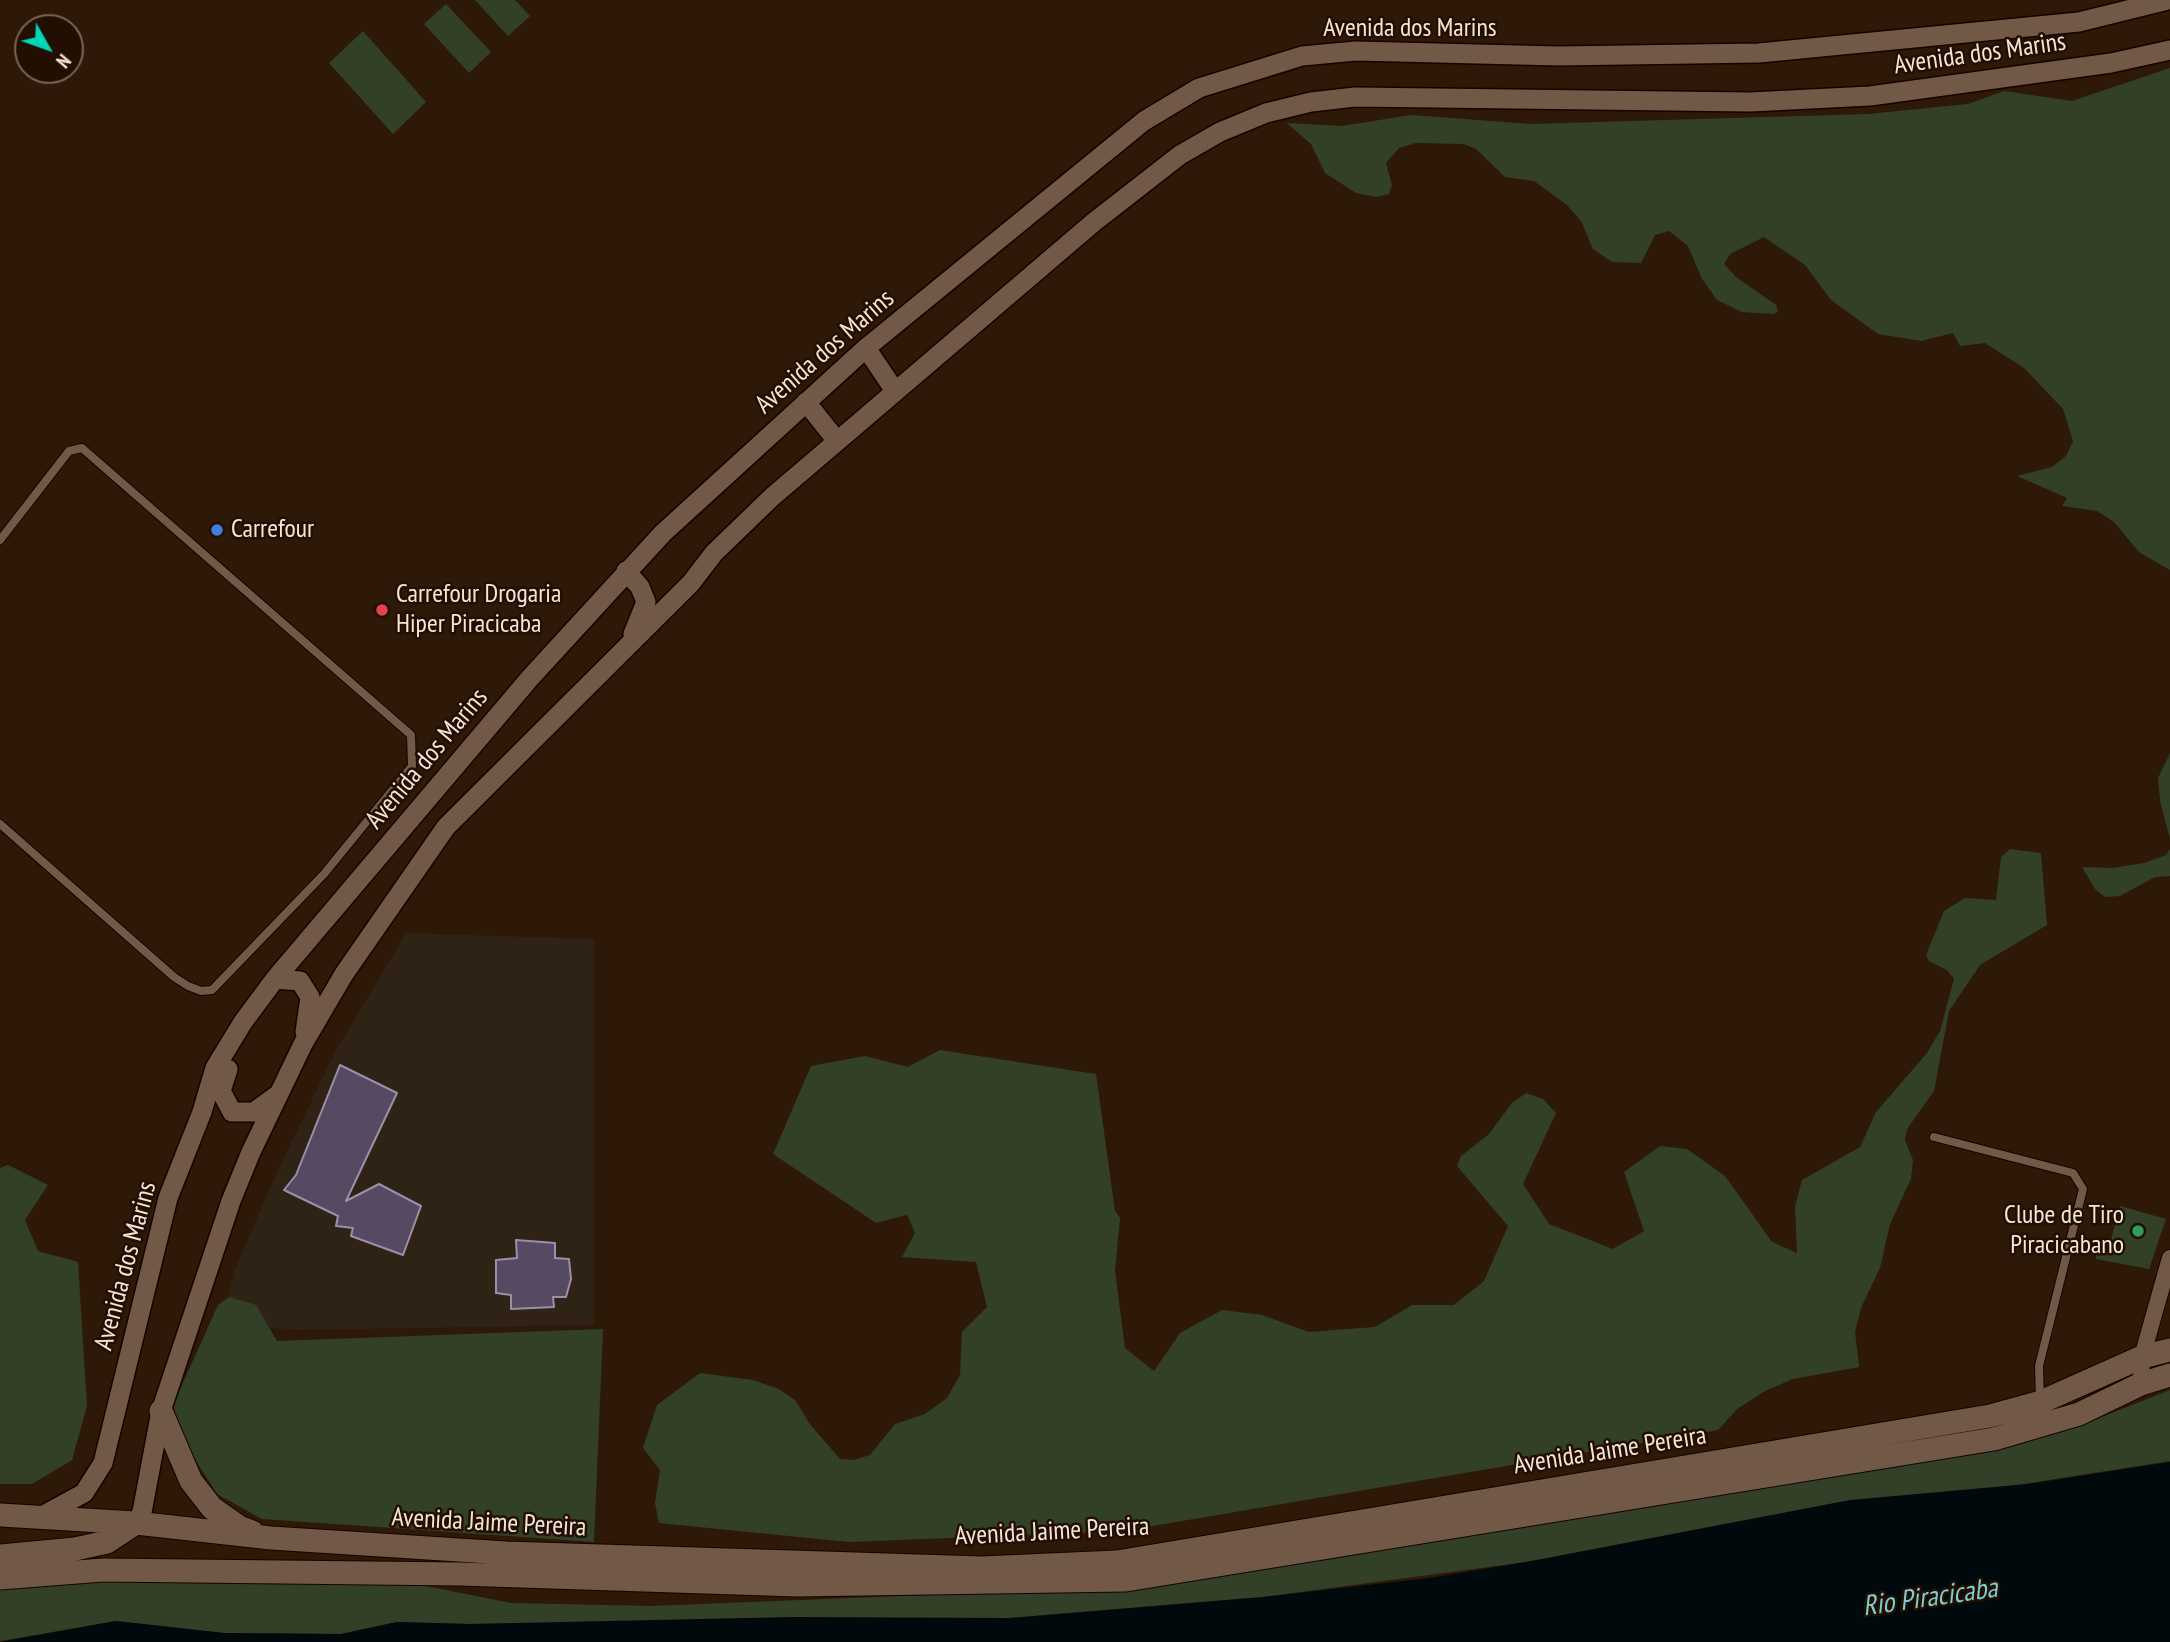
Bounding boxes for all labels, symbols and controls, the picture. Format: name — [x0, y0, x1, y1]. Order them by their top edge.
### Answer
street label: Avenida dos Marins — [1323, 13, 1497, 45]
north arrow — [14, 14, 84, 84]
street label: Avenida dos Marins — [1892, 26, 2068, 82]
text: N — [51, 50, 76, 73]
street label: Avenida dos Marins — [749, 283, 901, 421]
place label: Carrefour — [231, 514, 314, 546]
marker: Carrefour — [209, 522, 225, 538]
place label: Carrefour Drogaria Hiper Piracicaba — [396, 579, 561, 640]
marker: Carrefour Drogaria Hiper Piracicaba — [374, 602, 390, 618]
street label: Avenida dos Marins — [359, 683, 495, 835]
street label: Avenida dos Marins — [89, 1178, 163, 1354]
place label: Clube de Tiro Piracicabano — [2004, 1200, 2124, 1262]
marker: Clube de Tiro Piracicabano — [2130, 1223, 2146, 1239]
street label: Avenida Jaime Pereira — [1511, 1420, 1709, 1482]
street label: Avenida Jaime Pereira — [391, 1502, 587, 1544]
street label: Avenida Jaime Pereira — [954, 1511, 1150, 1553]
water label: Rio Piracicaba — [1860, 1572, 2000, 1624]

